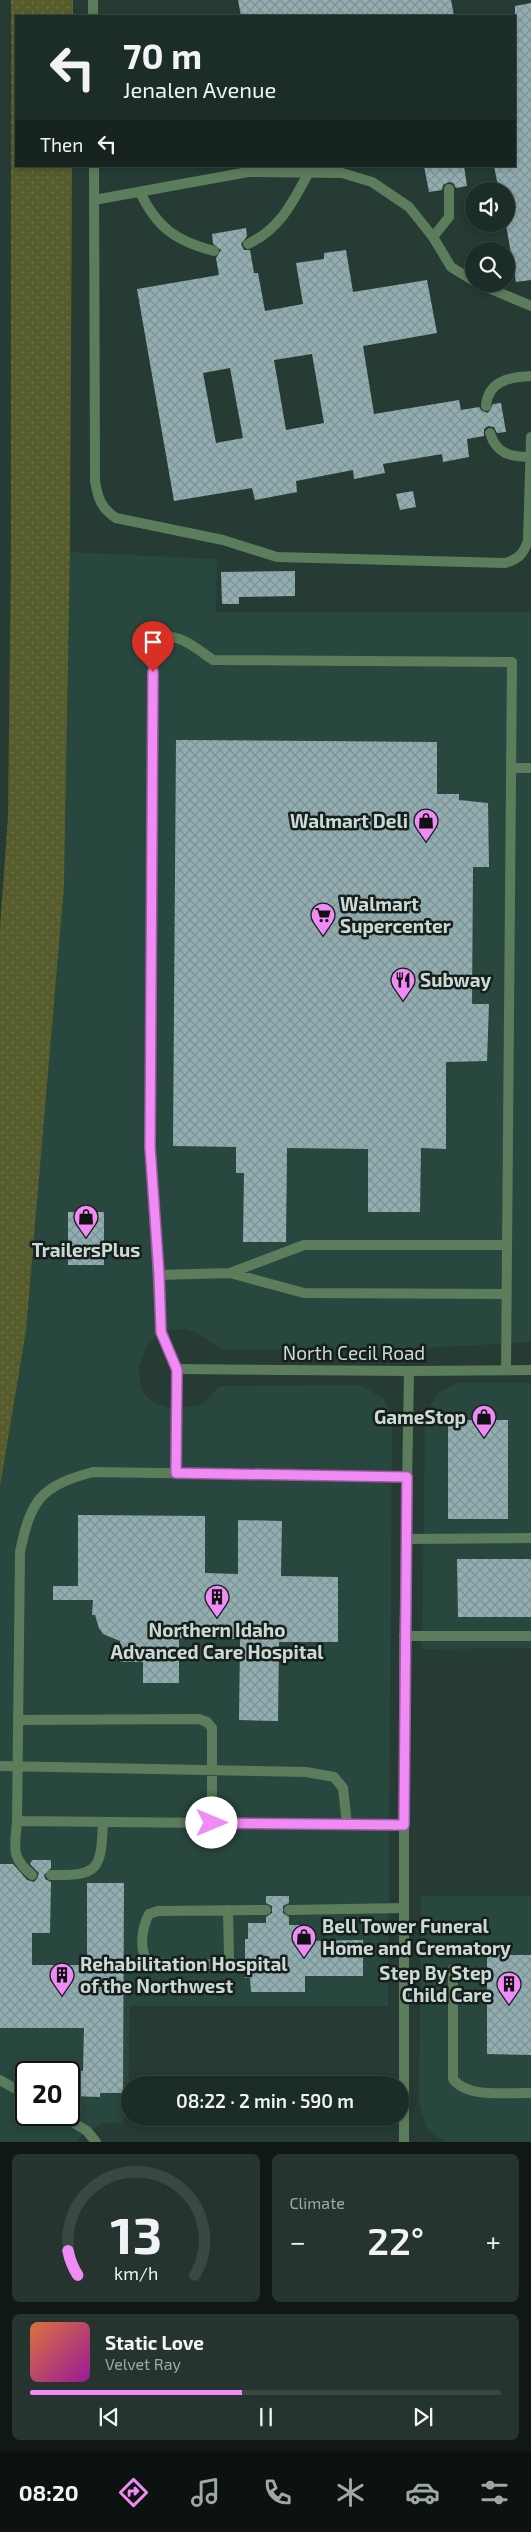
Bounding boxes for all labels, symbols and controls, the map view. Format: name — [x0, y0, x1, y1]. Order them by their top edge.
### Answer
text: 70 m — [123, 34, 202, 76]
icon: left — [40, 35, 105, 100]
text: Jenalen Avenue — [123, 76, 276, 102]
icon: left — [93, 130, 121, 158]
text: Then — [40, 133, 83, 156]
map controls — [465, 182, 515, 292]
button: sound — [465, 182, 515, 232]
button: search — [465, 242, 515, 292]
pin — [132, 621, 174, 672]
icon: arrive — [139, 628, 167, 656]
shop icon: Walmart Deli — [413, 808, 439, 842]
place label: Walmart Deli — [290, 809, 408, 832]
place label: Walmart Supercenter — [340, 892, 451, 937]
supermarket icon: Walmart Supercenter — [310, 902, 336, 936]
restaurant icon: Subway — [390, 967, 416, 1001]
place label: Subway — [420, 968, 491, 992]
shop icon: TrailersPlus — [73, 1204, 99, 1238]
place label: TrailersPlus — [32, 1238, 140, 1261]
street label: North Cecil Road — [283, 1341, 425, 1364]
shop icon: GameStop — [471, 1404, 497, 1438]
place label: GameStop — [374, 1405, 466, 1428]
building icon: Northern Idaho Advanced Care Hospital — [204, 1584, 230, 1618]
place label: Northern Idaho Advanced Care Hospital — [110, 1618, 324, 1663]
position arrow — [185, 1796, 237, 1848]
place label: Bell Tower Funeral Home and Crematory — [322, 1914, 511, 1960]
shop icon: Bell Tower Funeral Home and Crematory — [291, 1924, 317, 1958]
place label: Rehabilitation Hospital of the Northwest — [80, 1952, 288, 1997]
place label: Step By Step Child Care — [379, 1961, 492, 2006]
building icon: Rehabilitation Hospital of the Northwest — [49, 1962, 75, 1996]
building icon: Step By Step Child Care — [496, 1971, 522, 2005]
speed limit sign: 20 — [15, 2061, 80, 2126]
text: 08:22 · 2 min · 590 m — [176, 2089, 354, 2112]
text: Climate — [290, 2193, 345, 2212]
text: 13 — [110, 2202, 162, 2264]
text: 22° — [367, 2217, 424, 2263]
text: − — [290, 2224, 306, 2258]
text: + — [486, 2224, 501, 2258]
text: km/h — [114, 2262, 158, 2284]
text: Static Love — [105, 2331, 204, 2354]
text: Velvet Ray — [105, 2354, 181, 2373]
icon: previous — [95, 2403, 123, 2431]
icon: pause — [252, 2403, 280, 2431]
icon: next — [409, 2403, 437, 2431]
icon: directions — [116, 2475, 151, 2510]
icon: music — [188, 2475, 223, 2510]
icon: phone — [260, 2475, 295, 2510]
icon: climate — [333, 2475, 368, 2510]
icon: car — [405, 2475, 440, 2510]
icon: filters — [477, 2475, 512, 2510]
text: 08:20 — [19, 2479, 79, 2505]

